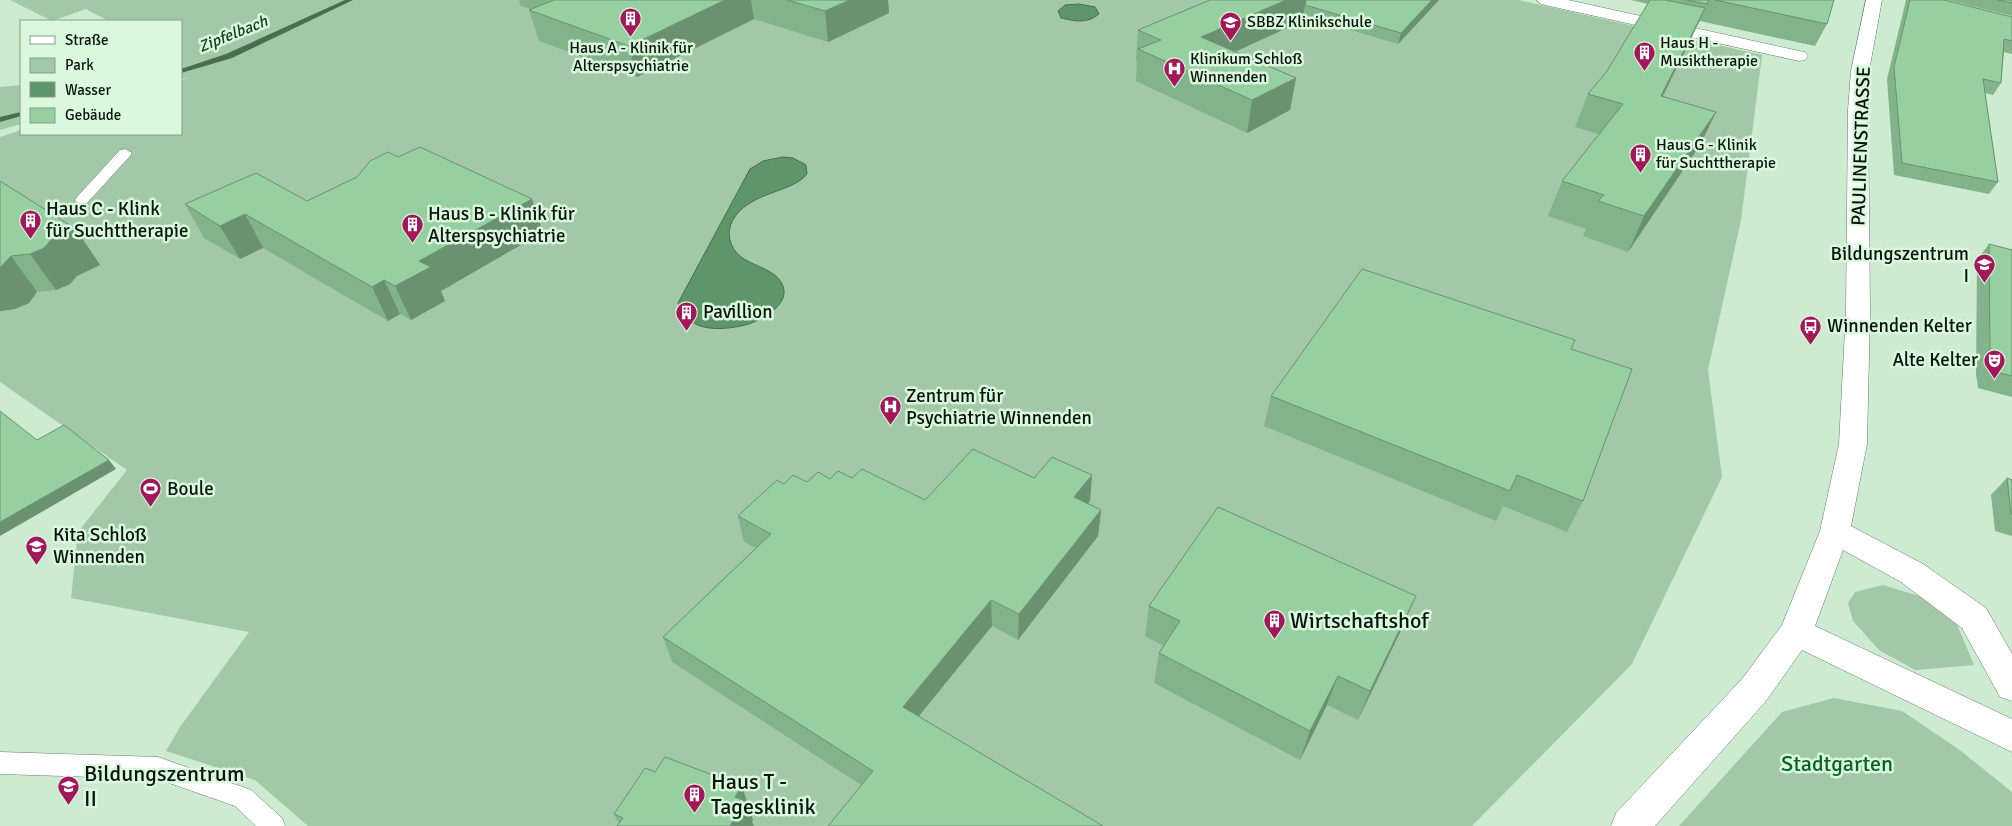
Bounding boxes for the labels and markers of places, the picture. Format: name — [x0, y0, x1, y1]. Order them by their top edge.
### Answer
building icon: Haus A - Klinik für Alterspsychiatrie — [619, 7, 643, 38]
school or university icon: SBBZ Klinikschule — [1219, 10, 1243, 41]
place label: SBBZ Klinikschule — [1247, 12, 1372, 32]
place label: Haus H - Musiktherapie — [1660, 33, 1758, 71]
place label: Haus A - Klinik für Alterspsychiatrie — [569, 38, 693, 76]
building icon: Haus H - Musiktherapie — [1632, 40, 1656, 71]
place label: Klinikum Schloß Winnenden — [1190, 49, 1302, 87]
hospital icon: Klinikum Schloß Winnenden — [1162, 56, 1186, 87]
place label: Haus G - Klinik für Suchttherapie — [1656, 135, 1776, 173]
building icon: Haus G - Klinik für Suchttherapie — [1628, 142, 1652, 173]
place label: Haus C - Klink für Suchttherapie — [46, 197, 189, 243]
place label: Haus B - Klinik für Alterspsychiatrie — [428, 202, 575, 248]
building icon: Haus C - Klink für Suchttherapie — [18, 208, 42, 239]
building icon: Haus B - Klinik für Alterspsychiatrie — [400, 213, 424, 244]
place label: Bildungszentrum I — [1830, 242, 1969, 288]
school or university icon: Bildungszentrum I — [1973, 253, 1997, 284]
building icon: Pavillion — [675, 300, 699, 331]
place label: Pavillion — [703, 300, 773, 324]
bus stop icon: Winnenden Kelter — [1799, 314, 1823, 345]
place label: Winnenden Kelter — [1827, 314, 1972, 338]
place label: Alte Kelter — [1892, 348, 1978, 372]
theatre icon: Alte Kelter — [1982, 348, 2006, 379]
place label: Zentrum für Psychiatrie Winnenden — [906, 384, 1092, 430]
hospital icon: Zentrum für Psychiatrie Winnenden — [878, 395, 902, 426]
sports icon: Boule — [139, 477, 163, 508]
place label: Boule — [167, 477, 214, 501]
place label: Kita Schloß Winnenden — [53, 523, 147, 569]
school or university icon: Kita Schloß Winnenden — [25, 534, 49, 565]
place label: Wirtschaftshof — [1290, 607, 1430, 634]
building icon: Wirtschaftshof — [1262, 608, 1286, 639]
place label: Bildungszentrum II — [84, 760, 244, 812]
place label: Haus T - Tagesklinik — [711, 768, 816, 820]
school or university icon: Bildungszentrum II — [56, 774, 80, 805]
building icon: Haus T - Tagesklinik — [683, 782, 707, 813]

